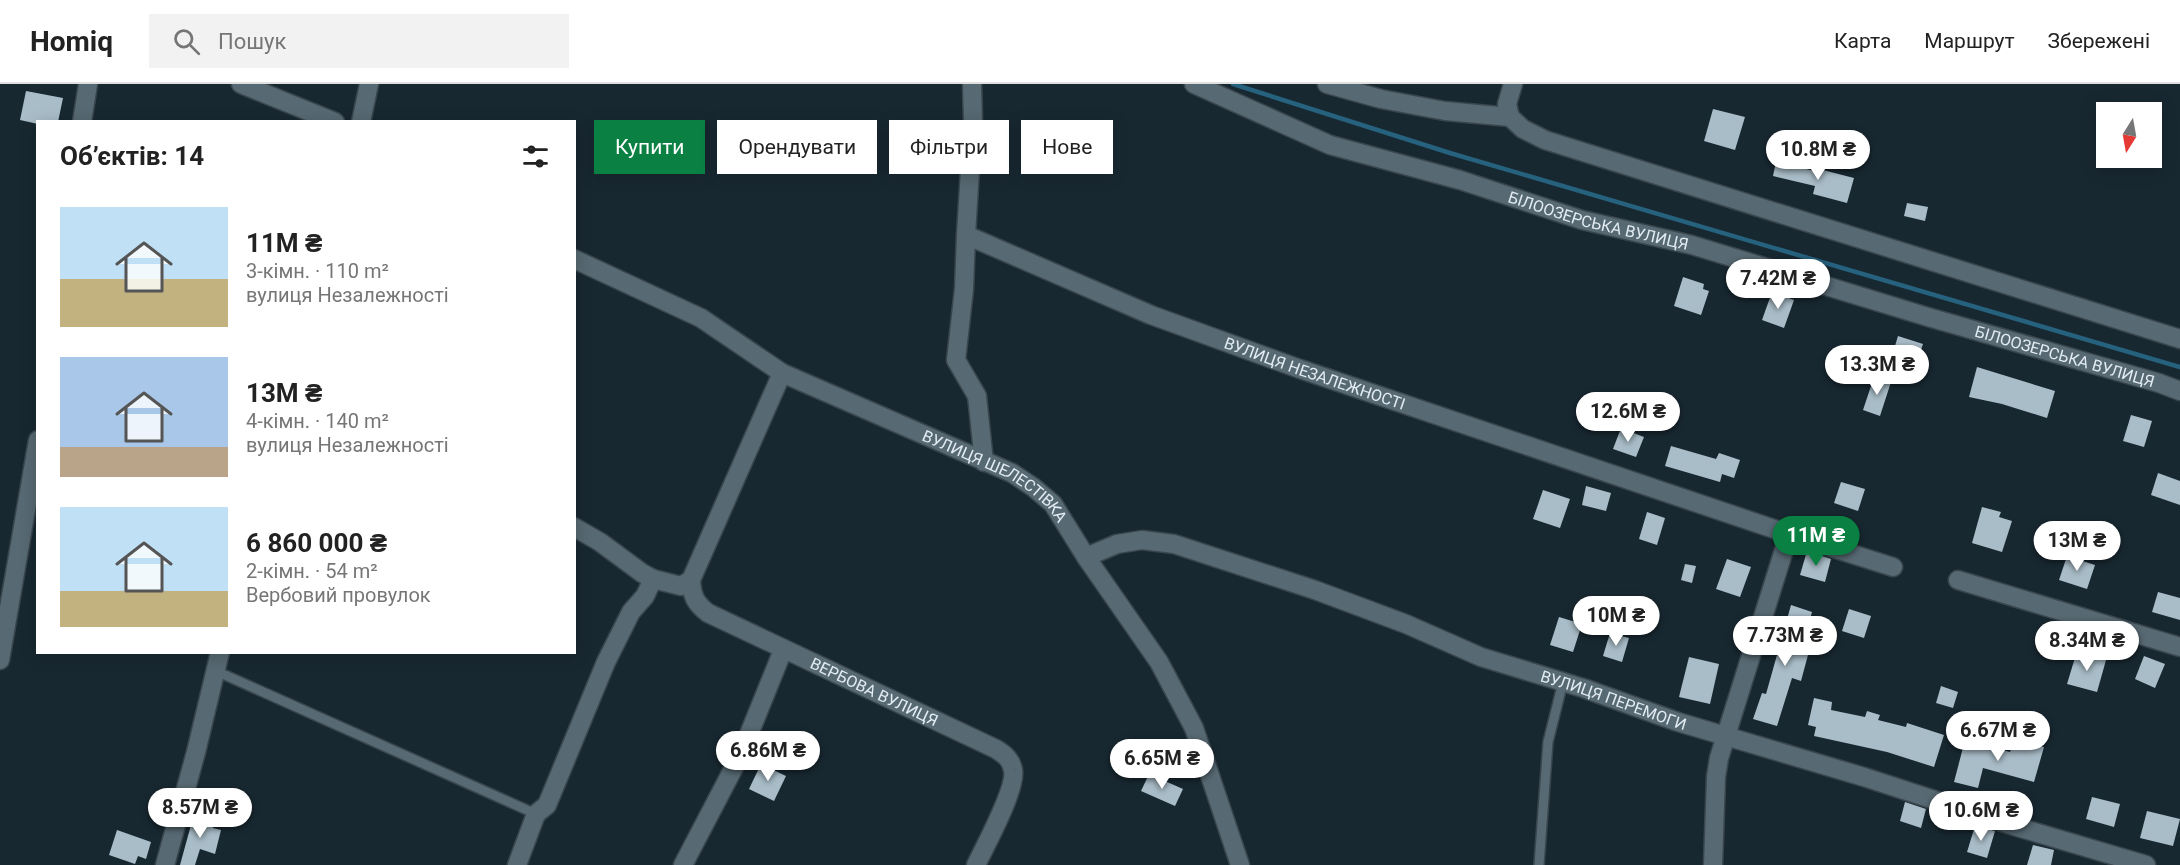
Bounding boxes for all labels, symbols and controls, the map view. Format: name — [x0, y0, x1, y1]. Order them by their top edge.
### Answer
search box — [149, 14, 569, 68]
text: Homiq — [30, 25, 113, 58]
icon: search — [170, 25, 203, 58]
text: Пошук — [218, 29, 286, 54]
text: Карта — [1834, 29, 1891, 53]
text: Маршрут — [1924, 29, 2015, 53]
text: Збережені — [2048, 29, 2150, 53]
north arrow — [2096, 102, 2162, 168]
map controls — [2096, 102, 2162, 168]
chip: Купити — [594, 120, 705, 174]
chip: Орендувати — [717, 120, 877, 174]
chip: Фільтри — [889, 120, 1009, 174]
chip: Нове — [1021, 120, 1113, 174]
pin: 10.8M ₴ — [1763, 130, 1873, 181]
text: 10.8M ₴ — [1780, 137, 1856, 161]
icon: filters — [519, 140, 552, 173]
text: Об’єктів: 14 — [60, 141, 204, 171]
street label: БІЛООЗЕРСЬКА ВУЛИЦЯ — [1506, 187, 1690, 253]
text: 11M ₴ — [246, 228, 322, 258]
icon: home — [108, 231, 180, 303]
text: 3-кімн. · 110 m² — [246, 259, 389, 283]
pin: 7.42M ₴ — [1723, 259, 1833, 310]
text: 7.42M ₴ — [1740, 266, 1816, 290]
text: вулиця Незалежності — [246, 283, 449, 307]
street label: БІЛООЗЕРСЬКА ВУЛИЦЯ — [1973, 321, 2157, 391]
street label: ВУЛИЦЯ НЕЗАЛЕЖНОСТІ — [1222, 333, 1408, 413]
pin: 13.3M ₴ — [1822, 345, 1932, 396]
text: 13.3M ₴ — [1839, 352, 1915, 376]
text: 13M ₴ — [246, 378, 322, 408]
icon: home — [108, 381, 180, 453]
pin: 12.6M ₴ — [1573, 392, 1683, 443]
text: 12.6M ₴ — [1590, 399, 1666, 423]
text: 4-кімн. · 140 m² — [246, 409, 389, 433]
street label: ВУЛИЦЯ ШЕЛЕСТІВКА — [920, 426, 1072, 526]
text: вулиця Незалежності — [246, 433, 449, 457]
pin: 11M ₴ — [1774, 516, 1858, 567]
pin: 13M ₴ — [2035, 521, 2119, 572]
text: 11M ₴ — [1787, 523, 1845, 547]
text: 6 860 000 ₴ — [246, 528, 387, 558]
text: 13M ₴ — [2048, 528, 2106, 552]
icon: home — [108, 531, 180, 603]
text: 2-кімн. · 54 m² — [246, 559, 378, 583]
text: Вербовий провулок — [246, 583, 431, 607]
pin: 10M ₴ — [1574, 596, 1658, 647]
text: 10M ₴ — [1587, 603, 1645, 627]
pin: 7.73M ₴ — [1730, 616, 1840, 667]
pin: 8.34M ₴ — [2032, 621, 2142, 672]
text: 7.73M ₴ — [1747, 623, 1823, 647]
text: 8.34M ₴ — [2049, 628, 2125, 652]
street label: ВЕРБОВА ВУЛИЦЯ — [808, 653, 941, 730]
street label: ВУЛИЦЯ ПЕРЕМОГИ — [1538, 666, 1689, 734]
pin: 6.67M ₴ — [1943, 711, 2053, 762]
text: 6.67M ₴ — [1960, 718, 2036, 742]
pin: 6.86M ₴ — [713, 731, 823, 782]
text: 6.86M ₴ — [730, 738, 806, 762]
pin: 6.65M ₴ — [1107, 739, 1217, 790]
text: 6.65M ₴ — [1124, 746, 1200, 770]
pin: 8.57M ₴ — [145, 788, 255, 839]
pin: 10.6M ₴ — [1926, 791, 2036, 842]
text: 8.57M ₴ — [162, 795, 238, 819]
text: 10.6M ₴ — [1943, 798, 2019, 822]

